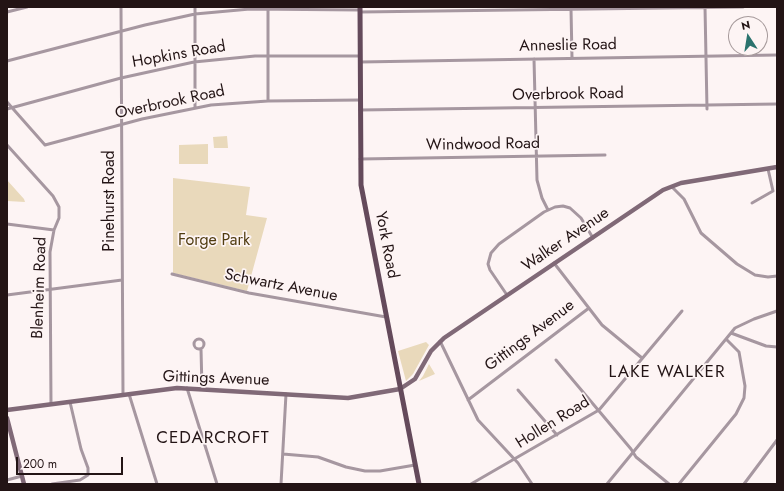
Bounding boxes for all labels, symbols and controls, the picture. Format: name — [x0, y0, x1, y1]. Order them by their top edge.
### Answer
north arrow — [728, 16, 768, 56]
text: N — [740, 17, 752, 34]
street label: Anneslie Road — [519, 36, 617, 56]
street label: Hopkins Road — [131, 37, 227, 73]
street label: Overbrook Road — [113, 82, 227, 124]
street label: Overbrook Road — [512, 84, 624, 106]
street label: Windwood Road — [426, 134, 540, 156]
street label: Pinehurst Road — [100, 150, 120, 252]
street label: Walker Avenue — [519, 204, 613, 276]
street label: York Road — [370, 210, 402, 280]
park label: Forge Park — [178, 231, 250, 251]
street label: Blenheim Road — [29, 237, 51, 339]
street label: Schwartz Avenue — [223, 266, 339, 306]
street label: Gittings Avenue — [481, 296, 579, 376]
district label: LAKE WALKER — [609, 363, 725, 383]
street label: Gittings Avenue — [162, 368, 270, 390]
street label: Hollen Road — [513, 393, 593, 453]
district label: CEDARCROFT — [156, 429, 270, 449]
scale bar — [18, 449, 125, 475]
text: 200 m — [23, 455, 57, 473]

